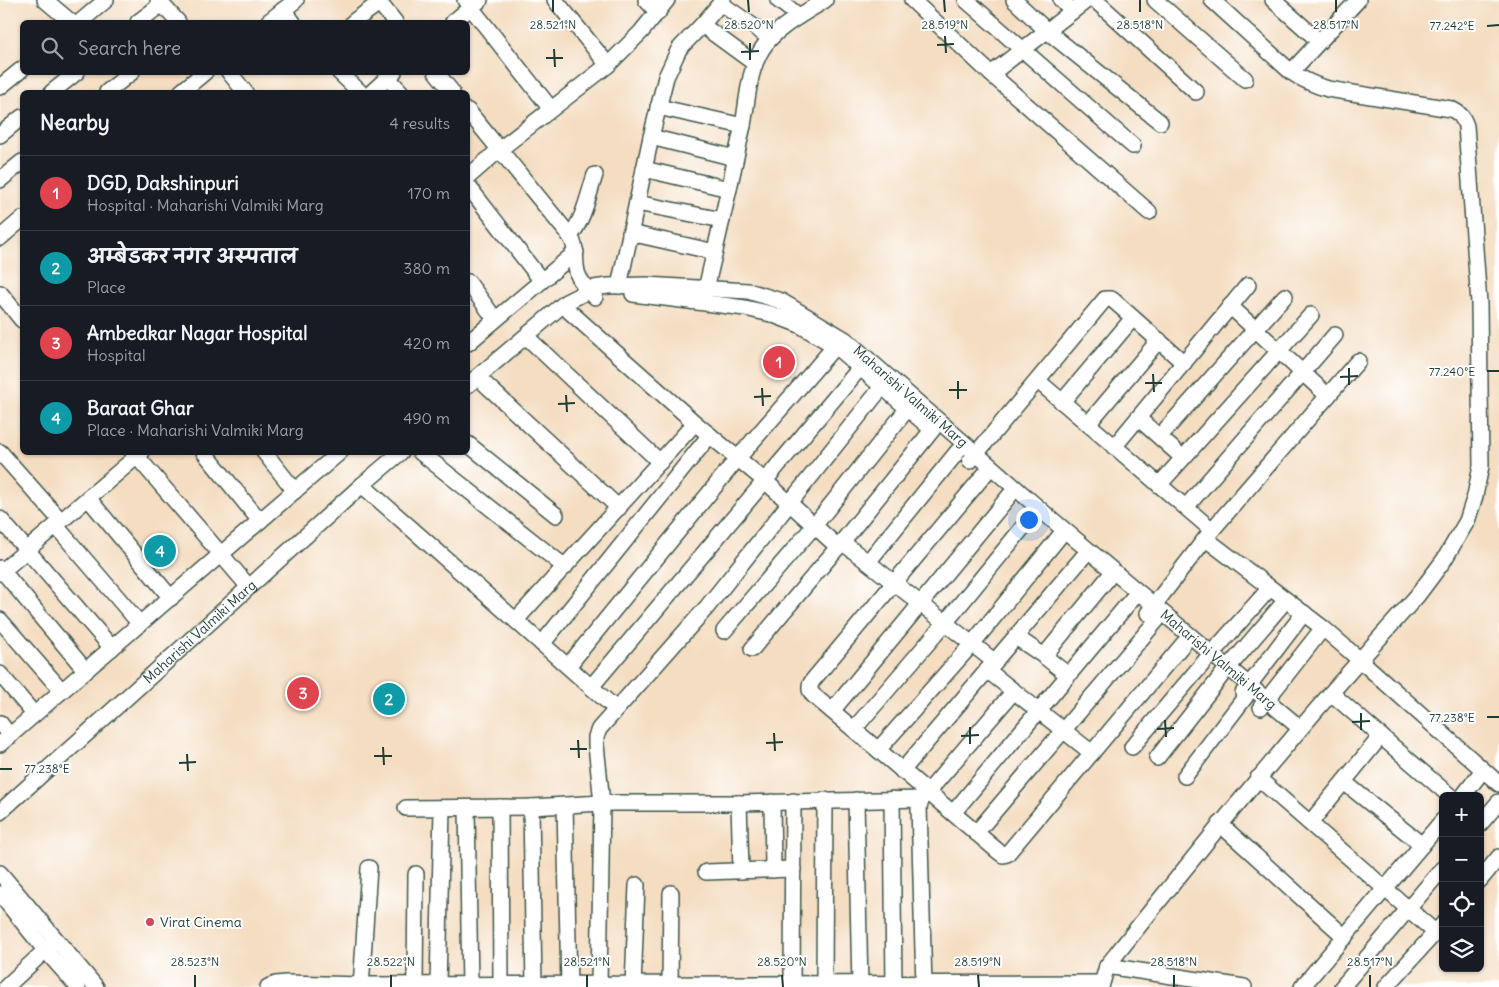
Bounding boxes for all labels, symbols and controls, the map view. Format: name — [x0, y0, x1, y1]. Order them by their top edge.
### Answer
text: 28.521°N — [530, 17, 576, 32]
text: 28.520°N — [724, 17, 774, 32]
text: 28.519°N — [922, 17, 968, 32]
text: 28.518°N — [1117, 17, 1163, 32]
text: 28.517°N — [1313, 17, 1359, 32]
text: 77.242°E — [1429, 18, 1475, 33]
search box — [20, 20, 470, 75]
icon: search — [38, 34, 66, 62]
text: Search here — [78, 36, 181, 60]
text: Nearby — [40, 109, 110, 136]
text: 4 results — [389, 113, 450, 133]
text: DGD, Dakshinpuri — [87, 171, 239, 195]
text: 1 — [53, 183, 59, 203]
text: 170 m — [407, 183, 450, 203]
text: Hospital · Maharishi Valmiki Marg — [87, 195, 324, 215]
text: अम्बेडकर नगर अस्पताल — [87, 244, 298, 268]
text: 2 — [52, 258, 60, 278]
text: 380 m — [403, 258, 450, 278]
text: Place — [87, 277, 126, 297]
text: Ambedkar Nagar Hospital — [87, 321, 307, 345]
text: 3 — [51, 333, 61, 353]
text: 420 m — [404, 333, 450, 353]
street label: Maharishi Valmiki Marg — [850, 341, 971, 451]
pin: 1 — [763, 343, 795, 381]
text: Hospital — [87, 345, 146, 365]
text: 77.240°E — [1429, 364, 1475, 379]
text: Baraat Ghar — [87, 396, 194, 420]
text: 4 — [51, 408, 61, 428]
text: 490 m — [403, 408, 450, 428]
text: Place · Maharishi Valmiki Marg — [87, 420, 304, 440]
your location — [1016, 507, 1042, 533]
pin: 4 — [144, 532, 176, 570]
street label: Maharishi Valmiki Marg — [139, 576, 260, 687]
street label: Maharishi Valmiki Marg — [1157, 606, 1280, 713]
pin: 3 — [287, 674, 319, 712]
pin: 2 — [373, 680, 405, 718]
text: 77.238°E — [1429, 710, 1475, 725]
text: 77.238°E — [24, 761, 70, 776]
map controls — [1439, 792, 1484, 972]
button: + — [1439, 792, 1484, 837]
button: − — [1439, 837, 1484, 882]
button: locate — [1439, 882, 1484, 927]
place label: Virat Cinema — [160, 913, 242, 931]
marker: Virat Cinema — [144, 916, 156, 928]
button: layers — [1439, 927, 1484, 972]
text: 28.523°N — [171, 954, 219, 969]
text: 28.522°N — [367, 954, 415, 969]
text: 28.521°N — [564, 954, 610, 969]
text: 28.520°N — [757, 954, 807, 969]
text: 28.519°N — [955, 954, 1001, 969]
text: 28.518°N — [1151, 954, 1197, 969]
text: 28.517°N — [1347, 954, 1393, 969]

